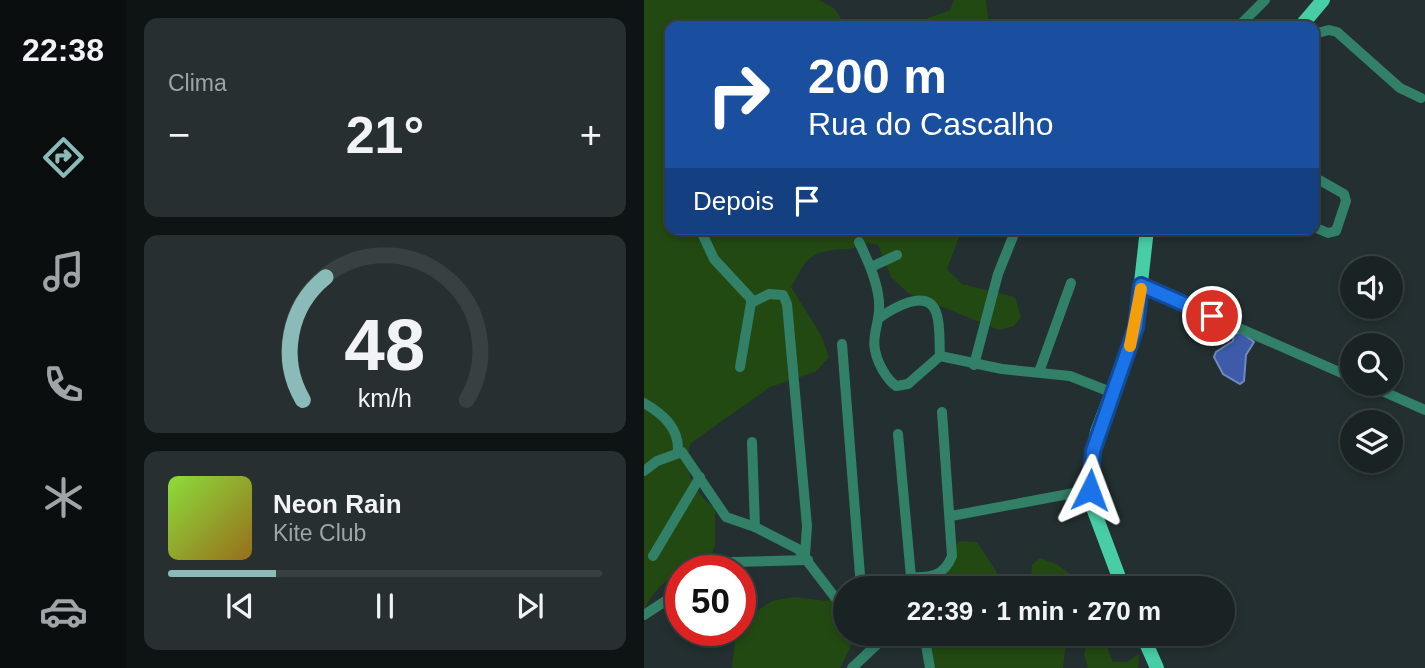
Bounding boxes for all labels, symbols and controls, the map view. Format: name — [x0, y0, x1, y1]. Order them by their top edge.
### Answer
text: 22:38 — [22, 32, 104, 68]
icon: right — [693, 49, 784, 140]
text: 200 m — [808, 49, 947, 103]
text: Clima — [168, 70, 227, 96]
text: 21° — [346, 106, 424, 164]
text: Rua do Cascalho — [808, 106, 1053, 142]
text: − — [168, 114, 190, 156]
text: + — [580, 114, 602, 156]
icon: directions — [39, 133, 88, 182]
icon: arrive — [788, 182, 826, 220]
text: Depois — [693, 186, 774, 216]
icon: music — [39, 247, 88, 296]
map controls — [1340, 256, 1403, 473]
button: sound — [1340, 256, 1403, 319]
pin — [1182, 286, 1242, 346]
icon: arrive — [1193, 297, 1231, 335]
text: 48 — [345, 304, 425, 385]
button: search — [1340, 333, 1403, 396]
icon: phone — [39, 360, 88, 409]
text: km/h — [358, 384, 412, 412]
button: layers — [1340, 410, 1403, 473]
position arrow — [1053, 453, 1127, 527]
icon: climate — [39, 473, 88, 522]
text: Neon Rain — [273, 489, 402, 519]
text: Kite Club — [273, 520, 366, 546]
speed limit sign: 50 — [665, 555, 756, 646]
icon: car — [39, 587, 88, 636]
icon: previous — [221, 587, 259, 625]
icon: pause — [366, 587, 404, 625]
icon: next — [511, 587, 549, 625]
text: 22:39 · 1 min · 270 m — [907, 596, 1161, 626]

